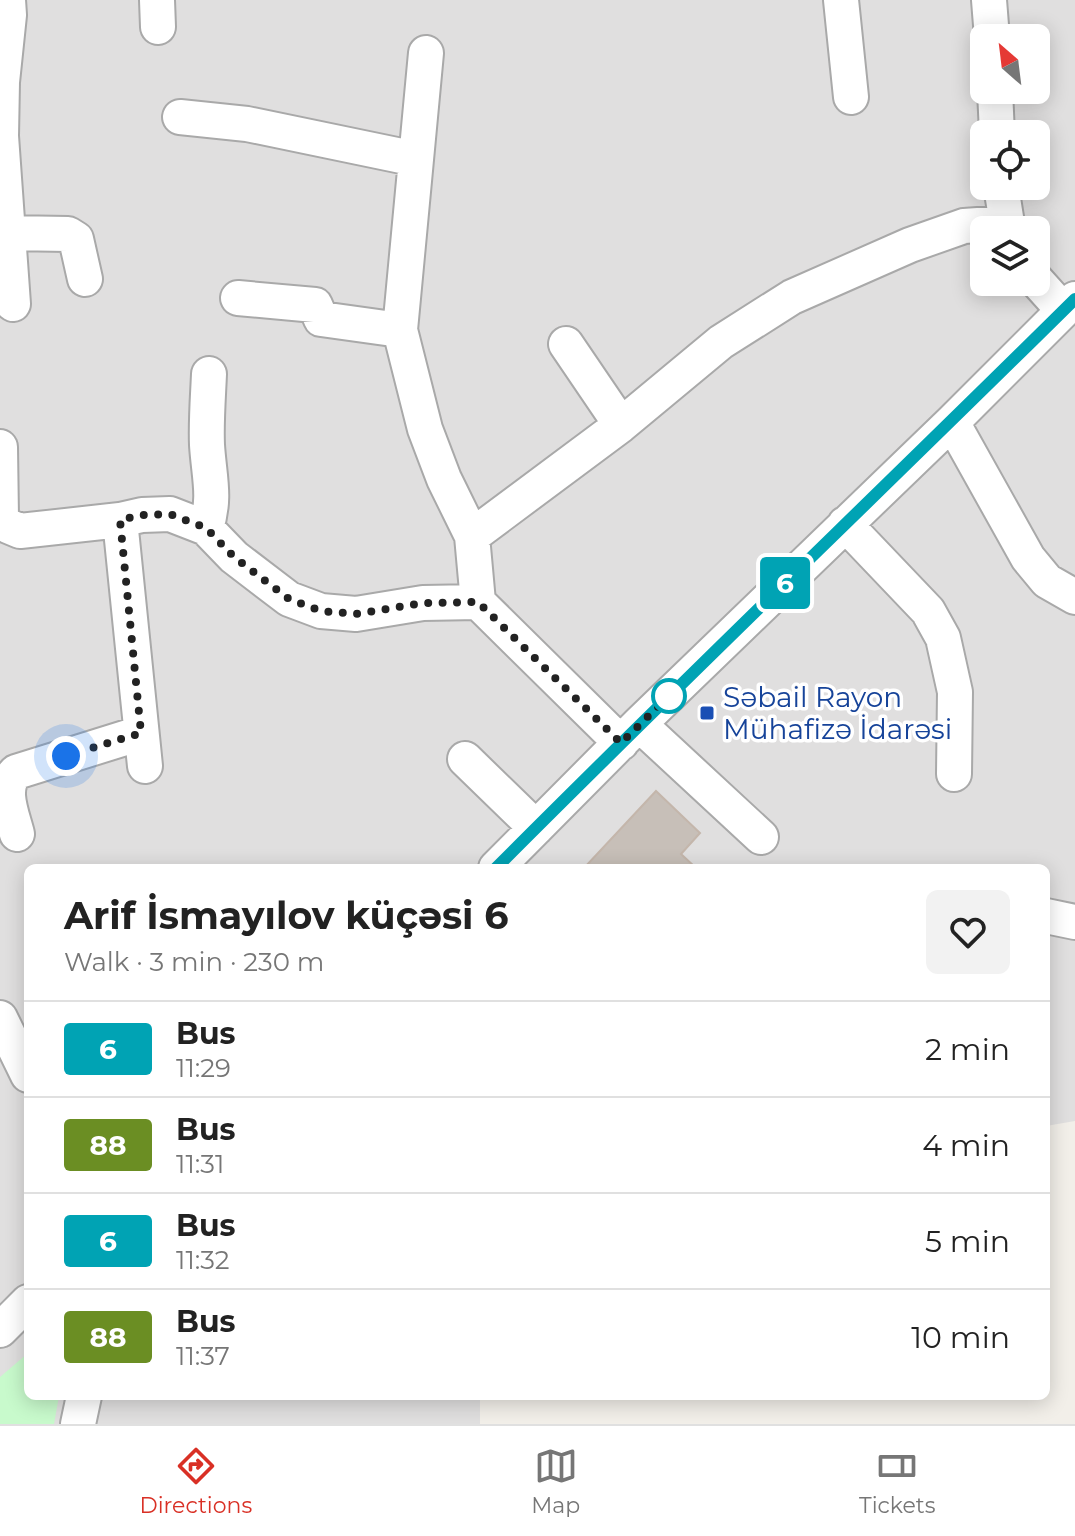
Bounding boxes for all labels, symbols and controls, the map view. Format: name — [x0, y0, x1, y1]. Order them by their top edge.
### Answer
north arrow — [970, 24, 1050, 104]
map controls — [970, 24, 1050, 296]
button: locate — [970, 120, 1050, 200]
button: layers — [970, 216, 1050, 296]
line badge: 6 — [759, 557, 811, 609]
text: 6 — [776, 566, 794, 600]
unlabelled marker — [652, 679, 686, 713]
place label: Səbail Rayon Mühafizə İdarəsi — [723, 680, 952, 746]
marker: Səbail Rayon Mühafizə İdarəsi — [698, 704, 716, 722]
your location — [46, 736, 86, 776]
button: heart — [926, 890, 1010, 974]
text: Arif İsmayılov küçəsi 6 — [64, 892, 508, 939]
text: Walk · 3 min · 230 m — [64, 946, 324, 978]
text: Bus — [176, 1015, 236, 1052]
text: 2 min — [925, 1031, 1010, 1068]
text: 6 — [99, 1032, 117, 1066]
text: 11:29 — [176, 1052, 231, 1084]
text: Bus — [176, 1111, 236, 1148]
text: 4 min — [922, 1127, 1010, 1164]
text: 88 — [90, 1128, 126, 1162]
text: 11:31 — [176, 1148, 224, 1180]
text: Bus — [176, 1207, 236, 1244]
text: 5 min — [925, 1223, 1010, 1260]
text: 6 — [99, 1224, 117, 1258]
text: 11:32 — [176, 1244, 230, 1276]
text: Bus — [176, 1303, 236, 1340]
text: 10 min — [911, 1319, 1010, 1356]
text: 88 — [90, 1320, 126, 1354]
text: 11:37 — [176, 1340, 230, 1372]
tab: Directions — [139, 1444, 252, 1519]
tab: Map — [531, 1444, 580, 1519]
tab: Tickets — [859, 1444, 935, 1519]

